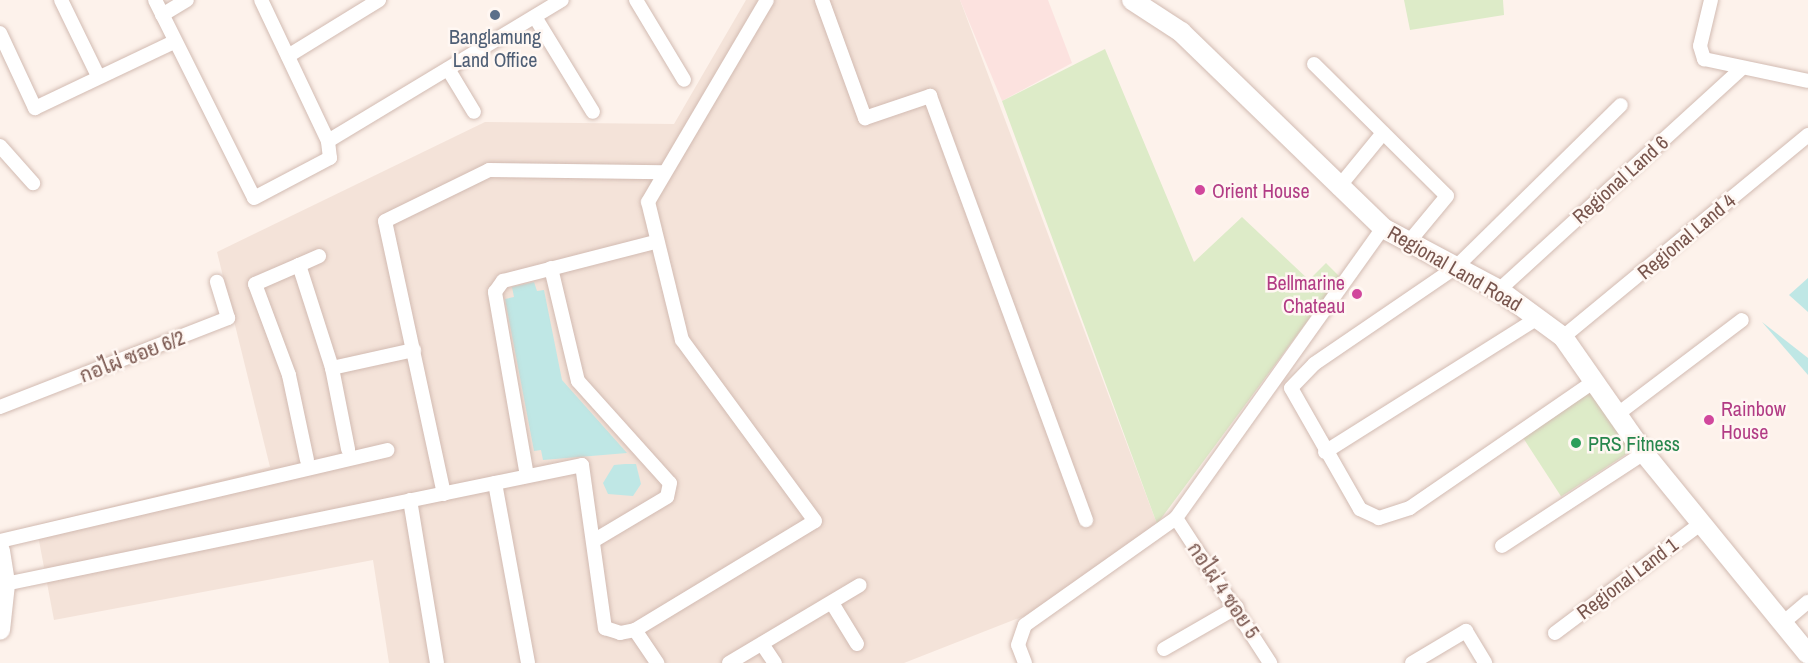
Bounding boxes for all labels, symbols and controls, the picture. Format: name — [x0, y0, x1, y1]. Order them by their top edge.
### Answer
marker: Banglamung Land Office — [488, 8, 502, 22]
place label: Banglamung Land Office — [449, 24, 541, 71]
street label: Regional Land 6 — [1567, 130, 1673, 228]
place label: Orient House — [1212, 178, 1310, 202]
marker: Orient House — [1193, 183, 1207, 197]
street label: Regional Land 4 — [1632, 188, 1740, 284]
street label: Regional Land Road — [1384, 220, 1526, 316]
place label: Bellmarine Chateau — [1267, 270, 1345, 317]
marker: Bellmarine Chateau — [1350, 287, 1364, 301]
street label: กอไผ่ ซอย 6/2 — [76, 325, 188, 387]
place label: Rainbow House — [1721, 396, 1786, 443]
marker: Rainbow House — [1702, 413, 1716, 427]
place label: PRS Fitness — [1588, 431, 1680, 455]
marker: PRS Fitness — [1569, 436, 1583, 450]
street label: Regional Land 1 — [1572, 532, 1682, 624]
street label: กอไผ่ 4 ซอย 5 — [1183, 537, 1265, 643]

